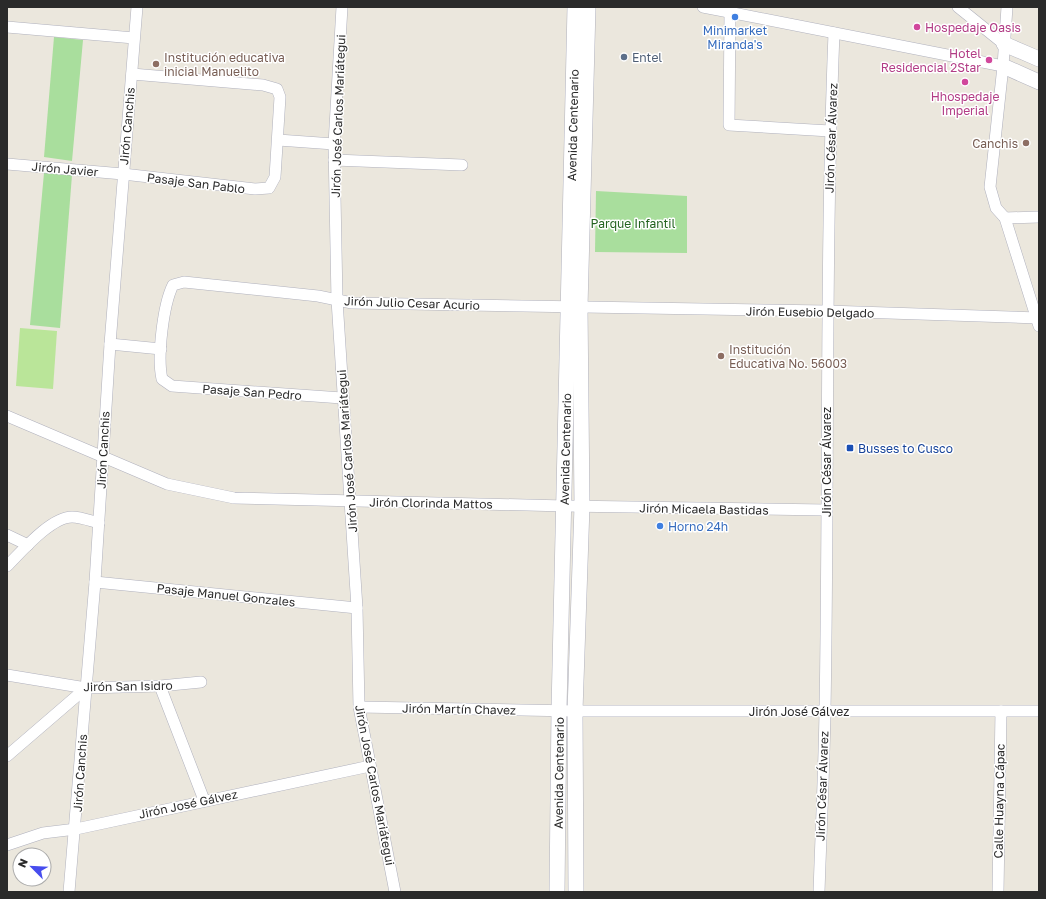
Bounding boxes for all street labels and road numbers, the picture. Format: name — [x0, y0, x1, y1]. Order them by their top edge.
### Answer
street label: Jirón José Carlos Mariátegui — [328, 34, 348, 198]
street label: Avenida Centenario — [564, 69, 581, 181]
street label: Jirón César Álvarez — [822, 83, 840, 193]
street label: Jirón Canchis — [116, 87, 138, 165]
street label: Jirón Javier — [31, 159, 99, 179]
street label: Pasaje San Pablo — [146, 170, 246, 196]
street label: Jirón Julio Cesar Acurio — [344, 293, 480, 313]
street label: Jirón Eusebio Delgado — [746, 303, 874, 321]
street label: Jirón José Carlos Mariátegui — [334, 369, 360, 533]
street label: Pasaje San Pedro — [202, 381, 302, 403]
street label: Avenida Centenario — [556, 393, 574, 505]
street label: Jirón César Álvarez — [819, 407, 834, 517]
street label: Jirón Canchis — [93, 411, 113, 489]
street label: Jirón Clorinda Mattos — [369, 494, 493, 512]
street label: Jirón Micaela Bastidas — [639, 500, 769, 518]
street label: Pasaje Manuel Gonzales — [156, 580, 296, 610]
street label: Jirón San Isidro — [83, 678, 173, 694]
street label: Jirón Martín Chavez — [402, 701, 516, 717]
street label: Jirón José Carlos Mariátegui — [352, 703, 398, 867]
street label: Jirón José Gálvez — [749, 704, 849, 719]
street label: Avenida Centenario — [550, 717, 566, 829]
street label: Jirón César Álvarez — [813, 731, 831, 841]
street label: Jirón Canchis — [70, 734, 90, 812]
street label: Calle Huayna Cápac — [990, 743, 1008, 859]
street label: Jirón José Gálvez — [137, 786, 239, 822]

